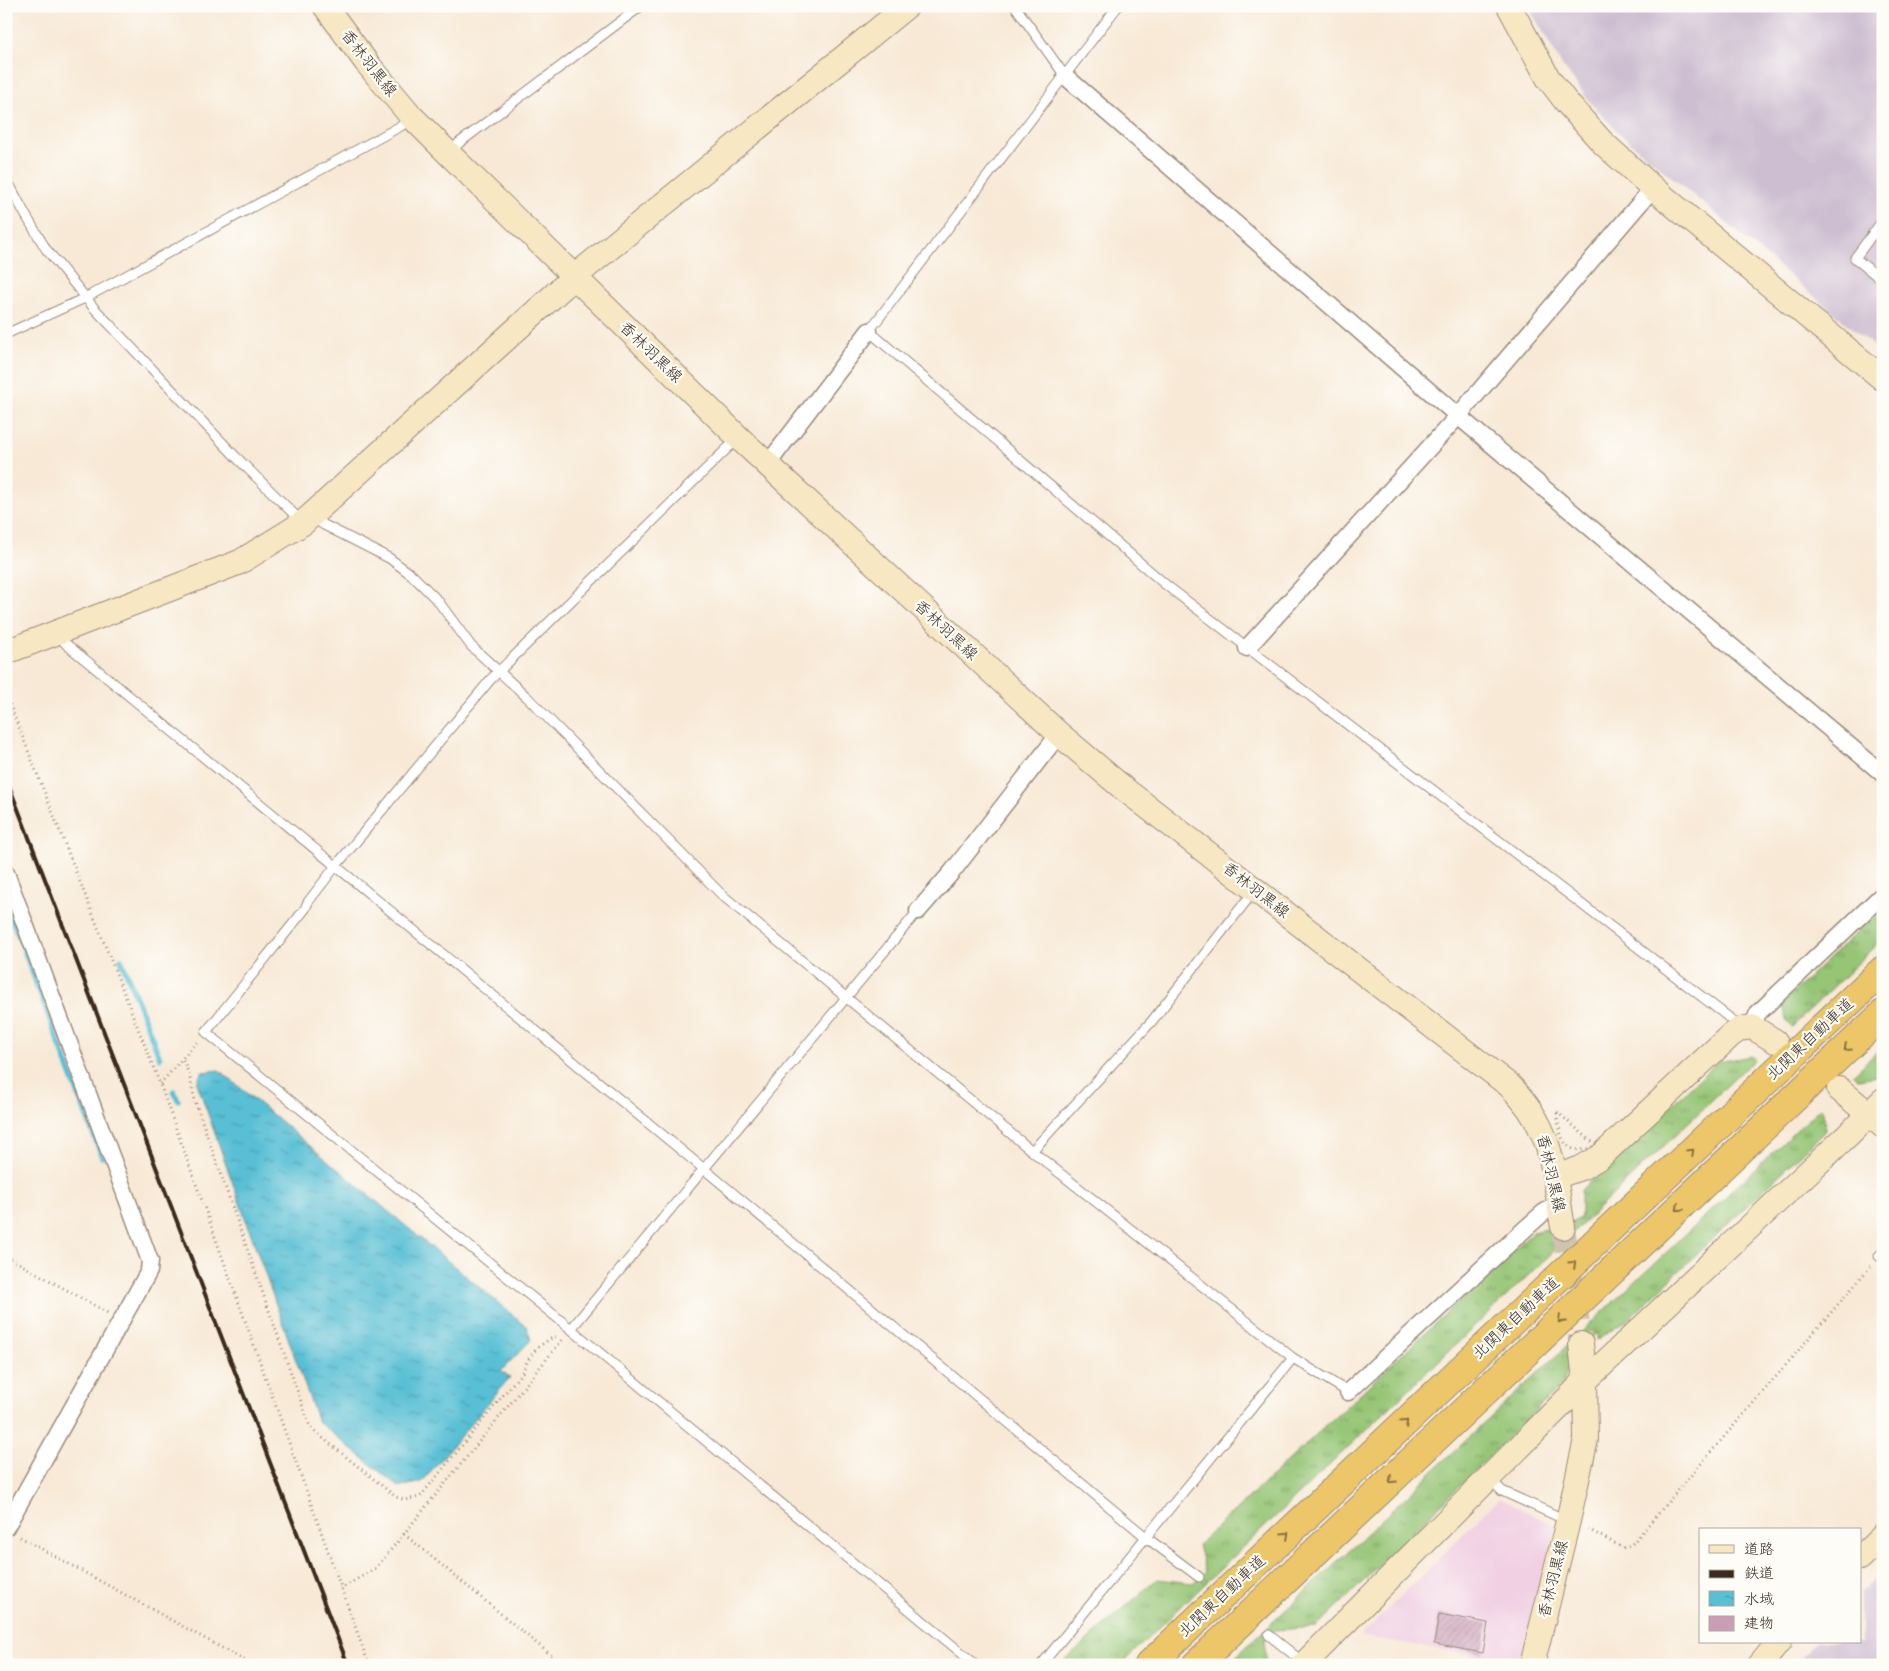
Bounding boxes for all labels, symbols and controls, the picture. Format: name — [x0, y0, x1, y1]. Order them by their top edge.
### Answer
street label: 香林羽黒線 — [336, 25, 402, 101]
street label: 香林羽黒線 — [615, 316, 687, 388]
street label: 香林羽黒線 — [909, 595, 983, 665]
street label: 香林羽黒線 — [1218, 857, 1294, 923]
street label: 北関東自動車道 — [1762, 993, 1858, 1085]
one-way arrow — [1844, 1042, 1853, 1051]
street label: 香林羽黒線 — [1531, 1132, 1571, 1214]
one-way arrow — [1686, 1149, 1695, 1158]
one-way arrow — [1675, 1202, 1684, 1211]
one-way arrow — [1568, 1261, 1577, 1270]
street label: 北関東自動車道 — [1468, 1272, 1564, 1364]
one-way arrow — [1557, 1314, 1566, 1323]
one-way arrow — [1399, 1420, 1408, 1429]
one-way arrow — [1389, 1474, 1398, 1483]
legend — [1699, 1528, 1862, 1644]
one-way arrow — [1281, 1532, 1290, 1541]
street label: 香林羽黒線 — [1533, 1538, 1573, 1620]
text: 道路 — [1744, 1539, 1774, 1560]
street label: 北関東自動車道 — [1174, 1550, 1270, 1642]
text: 鉄道 — [1744, 1563, 1774, 1584]
text: 水域 — [1744, 1589, 1774, 1610]
text: 建物 — [1744, 1613, 1774, 1634]

